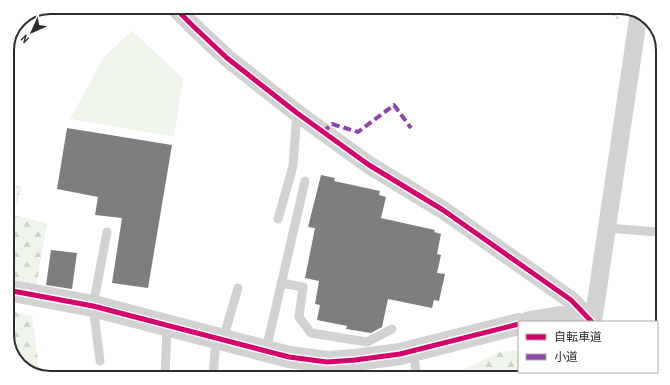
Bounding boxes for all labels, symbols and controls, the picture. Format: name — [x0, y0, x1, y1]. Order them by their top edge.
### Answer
north arrow — [12, 12, 52, 52]
text: N — [18, 32, 32, 46]
legend — [518, 321, 658, 373]
text: 自転車道 — [554, 329, 602, 344]
text: 小道 — [554, 349, 578, 364]

